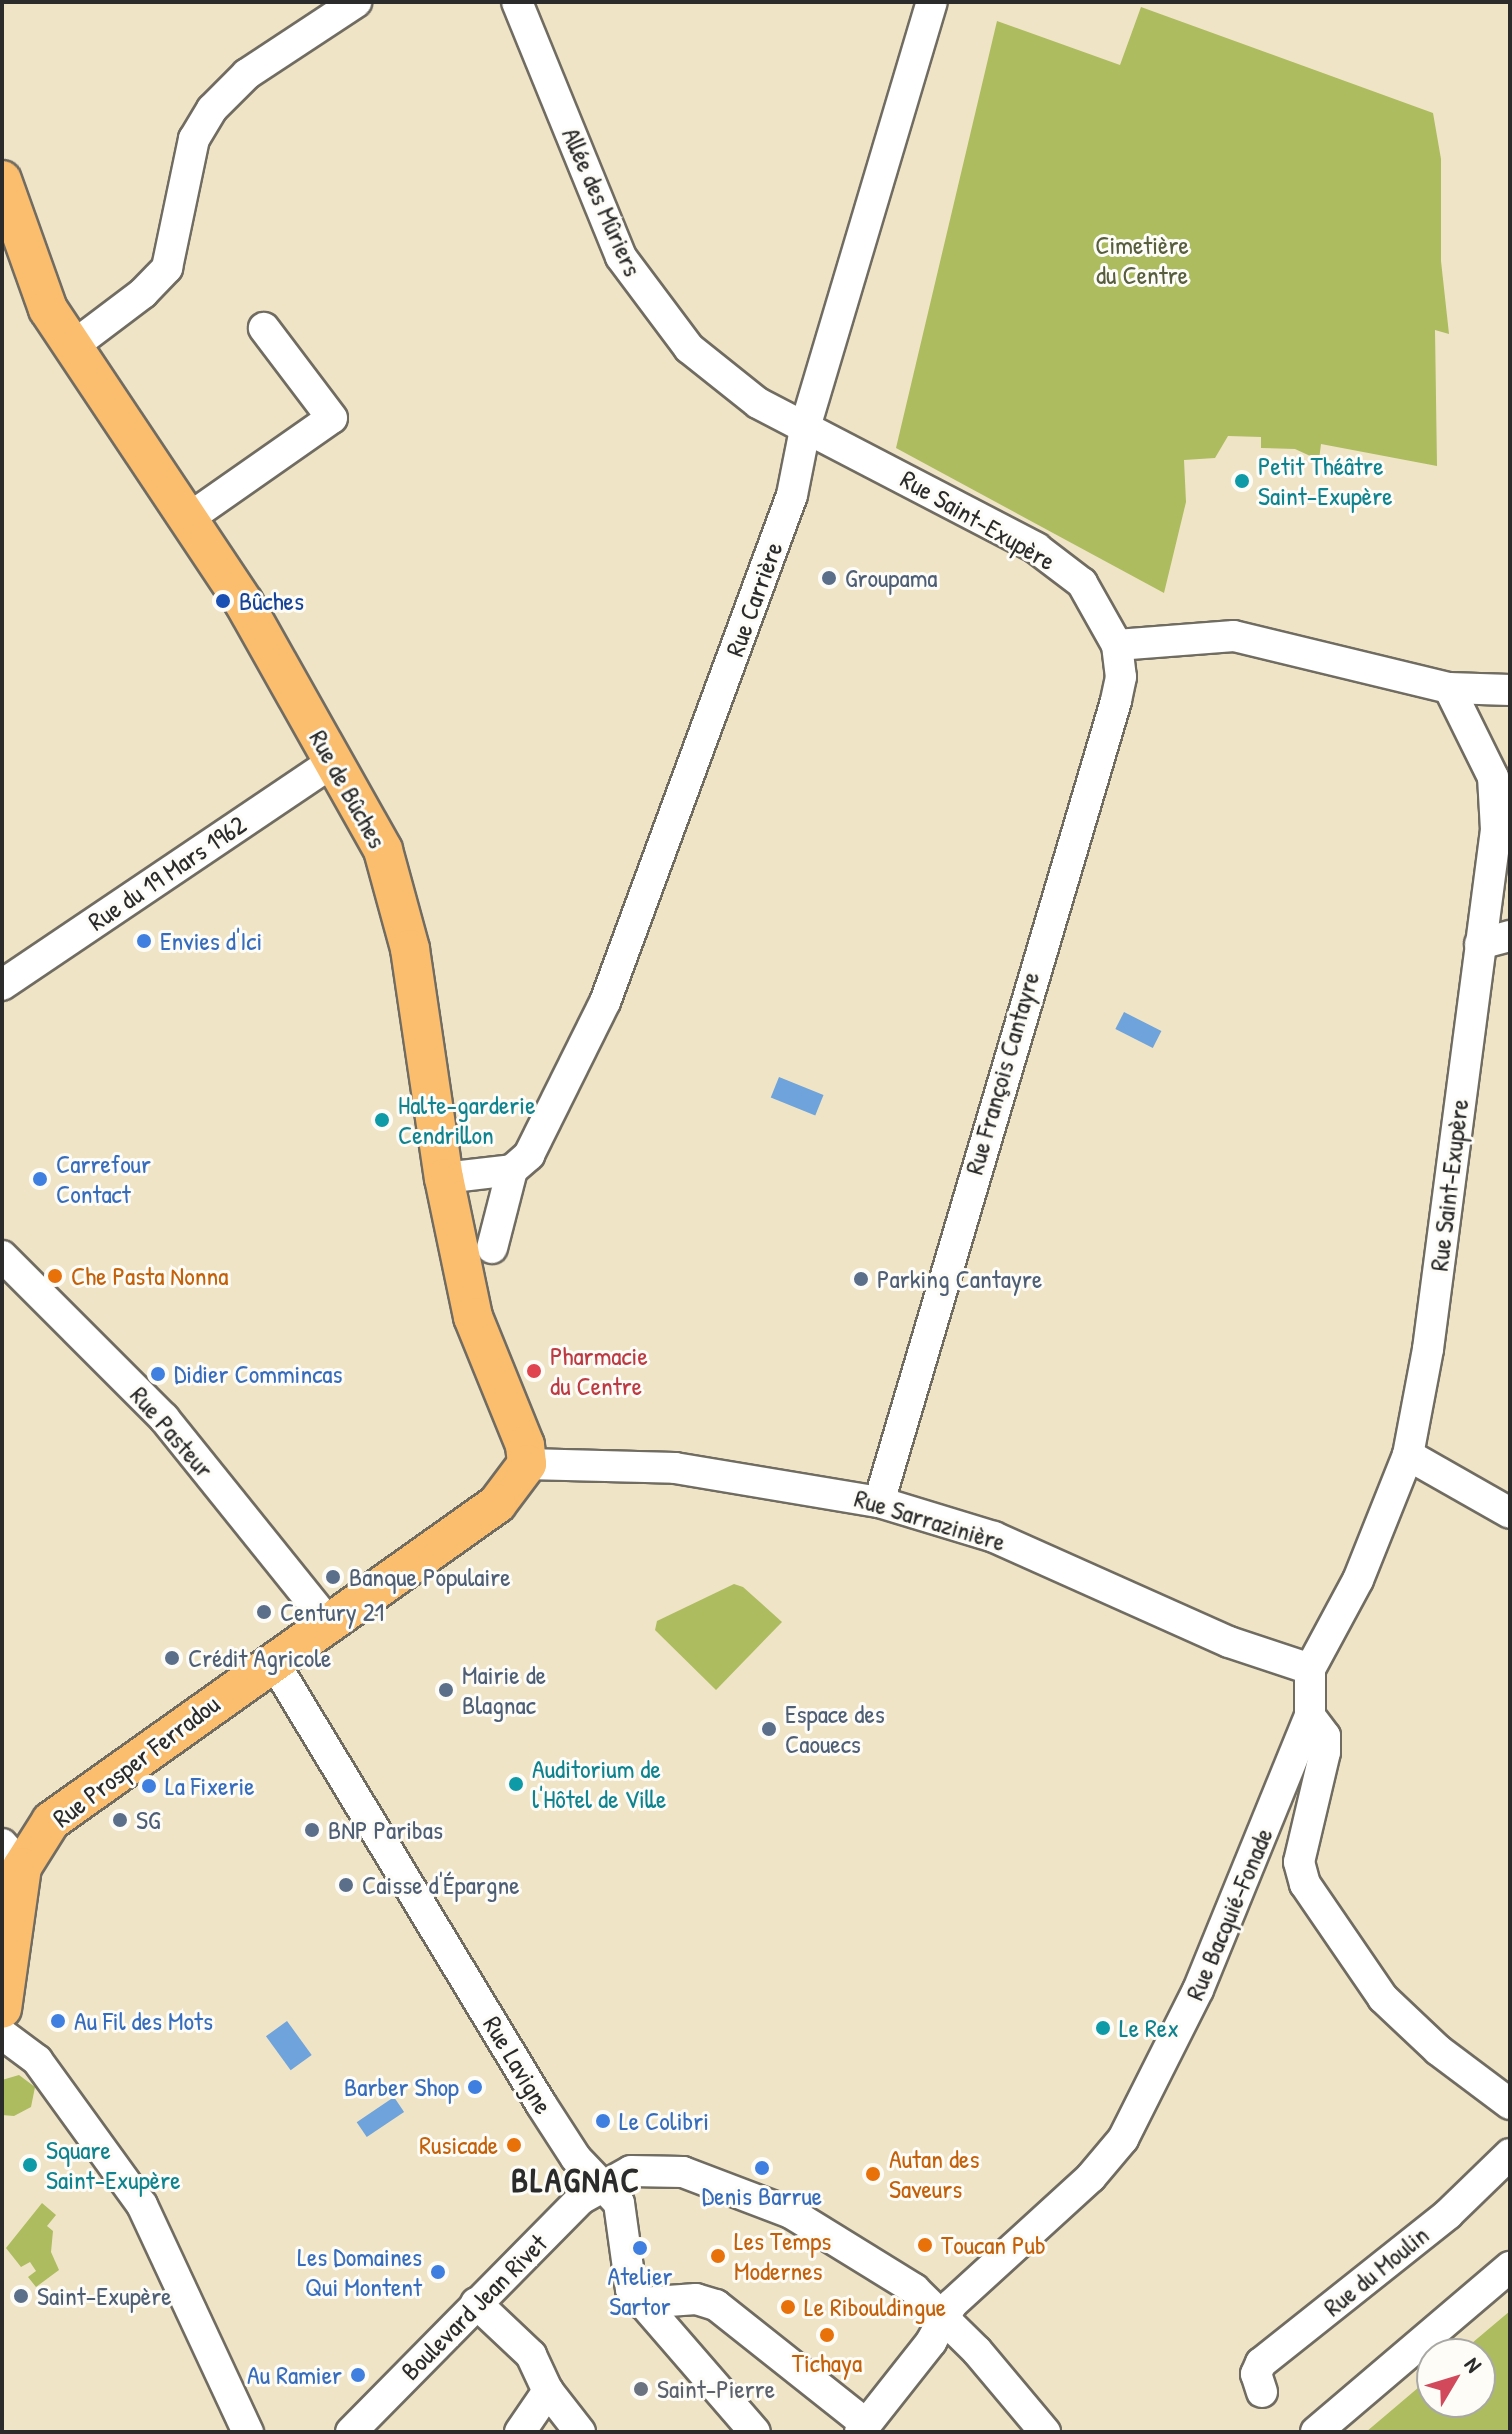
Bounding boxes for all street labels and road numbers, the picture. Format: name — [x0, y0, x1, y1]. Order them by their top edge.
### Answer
street label: Allée des Mûriers — [555, 123, 649, 281]
street label: Rue Saint-Exupère — [895, 463, 1061, 577]
street label: Rue Carrière — [719, 538, 789, 660]
street label: Rue de Bûches — [303, 725, 393, 853]
street label: Rue du 19 Mars 1962 — [82, 809, 252, 937]
street label: Rue François Cantayre — [958, 968, 1046, 1178]
street label: Rue Saint-Exupère — [1423, 1097, 1475, 1273]
street label: Rue Pasteur — [124, 1380, 220, 1484]
street label: Rue Sarrazinière — [851, 1482, 1009, 1558]
street label: Rue Prosper Ferradou — [47, 1688, 225, 1834]
street label: Rue Bacquié-Fonade — [1179, 1823, 1279, 2005]
street label: Rue Lavigne — [477, 2011, 559, 2119]
street label: Rue du Moulin — [1317, 2219, 1435, 2323]
street label: Boulevard Jean Rivet — [395, 2228, 553, 2386]

